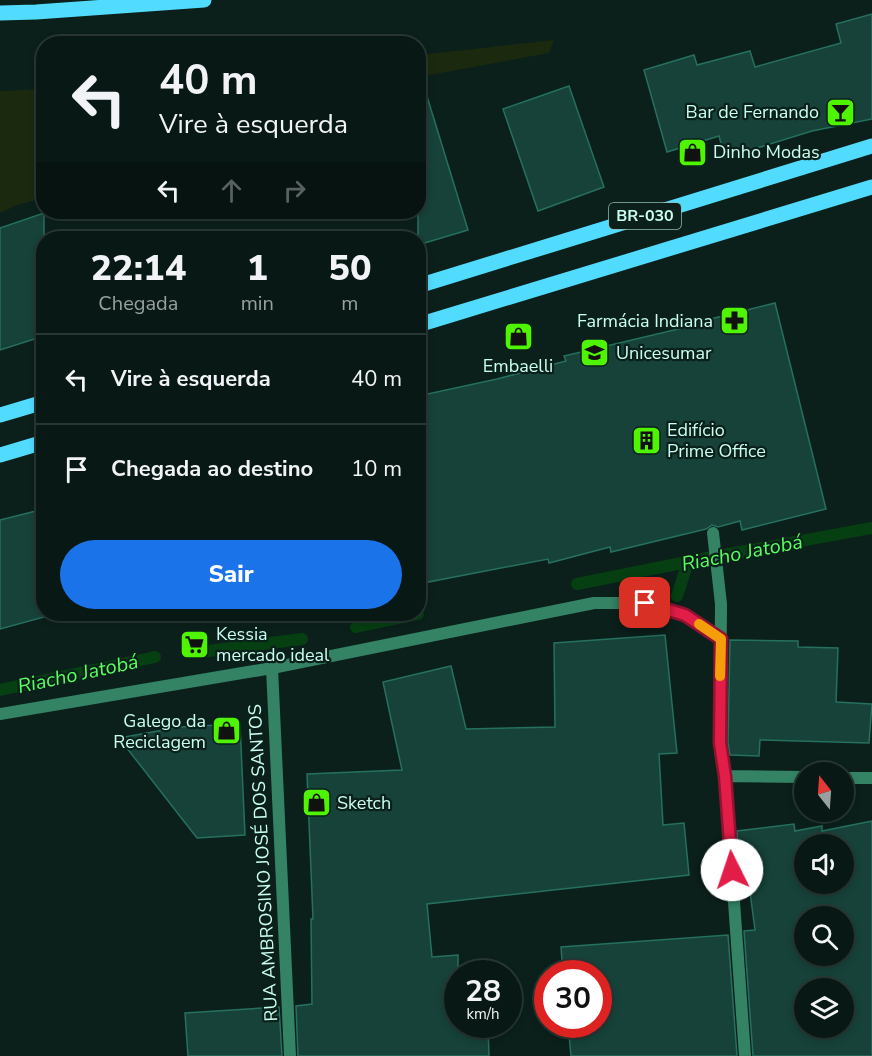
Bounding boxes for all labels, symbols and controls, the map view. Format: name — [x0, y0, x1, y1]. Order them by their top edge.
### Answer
text: 40 m — [159, 52, 258, 109]
icon: left — [60, 60, 138, 138]
bar icon: Bar de Fernando — [824, 96, 856, 128]
place label: Bar de Fernando — [685, 100, 819, 124]
text: Vire à esquerda — [159, 106, 348, 143]
shop icon: Dinho Modas — [676, 136, 708, 168]
place label: Dinho Modas — [713, 140, 820, 164]
icon: left — [152, 174, 185, 207]
icon: ahead — [215, 174, 248, 207]
icon: right — [278, 174, 311, 207]
road number: BR-030 — [609, 203, 681, 229]
text: 22:14 — [90, 244, 186, 293]
text: 1 — [246, 244, 268, 293]
text: 50 — [328, 244, 372, 293]
text: Chegada — [98, 290, 178, 317]
text: min — [241, 290, 274, 317]
text: m — [341, 290, 358, 317]
pharmacy icon: Farmácia Indiana — [718, 305, 750, 337]
place label: Farmácia Indiana — [577, 309, 713, 333]
shop icon: Embaelli — [502, 321, 534, 353]
school or university icon: Unicesumar — [579, 337, 611, 369]
place label: Unicesumar — [616, 341, 712, 365]
place label: Embaelli — [483, 354, 553, 378]
icon: left — [60, 363, 93, 396]
text: Vire à esquerda — [111, 364, 271, 394]
text: 40 m — [351, 364, 402, 394]
place label: Edifício Prime Office — [667, 418, 766, 463]
building icon: Edifício Prime Office — [630, 424, 662, 456]
icon: arrive — [60, 453, 93, 486]
text: Chegada ao destino — [111, 454, 313, 484]
text: 10 m — [351, 454, 402, 484]
water label: Riacho Jatobá — [679, 528, 805, 578]
button: Sair — [60, 540, 402, 609]
pin — [619, 577, 670, 628]
icon: arrive — [628, 586, 661, 619]
place label: Kessia mercado ideal — [216, 622, 330, 667]
supermarket icon: Kessia mercado ideal — [179, 628, 211, 660]
water label: Riacho Jatobá — [15, 648, 141, 700]
street label: RUA AMBROSINO JOSÉ DOS SANTOS — [243, 704, 283, 1022]
place label: Galego da Reciclagem — [113, 709, 206, 754]
shop icon: Galego da Reciclagem — [211, 715, 243, 747]
north arrow — [794, 762, 854, 822]
map controls — [794, 762, 854, 1038]
shop icon: Sketch — [300, 787, 332, 819]
place label: Sketch — [337, 791, 391, 815]
button: sound — [794, 834, 854, 894]
position arrow — [700, 838, 764, 902]
button: search — [794, 906, 854, 966]
speed limit sign: 30 — [534, 960, 612, 1038]
text: 28 — [465, 971, 501, 1012]
button: layers — [794, 978, 854, 1038]
text: km/h — [466, 1004, 500, 1024]

